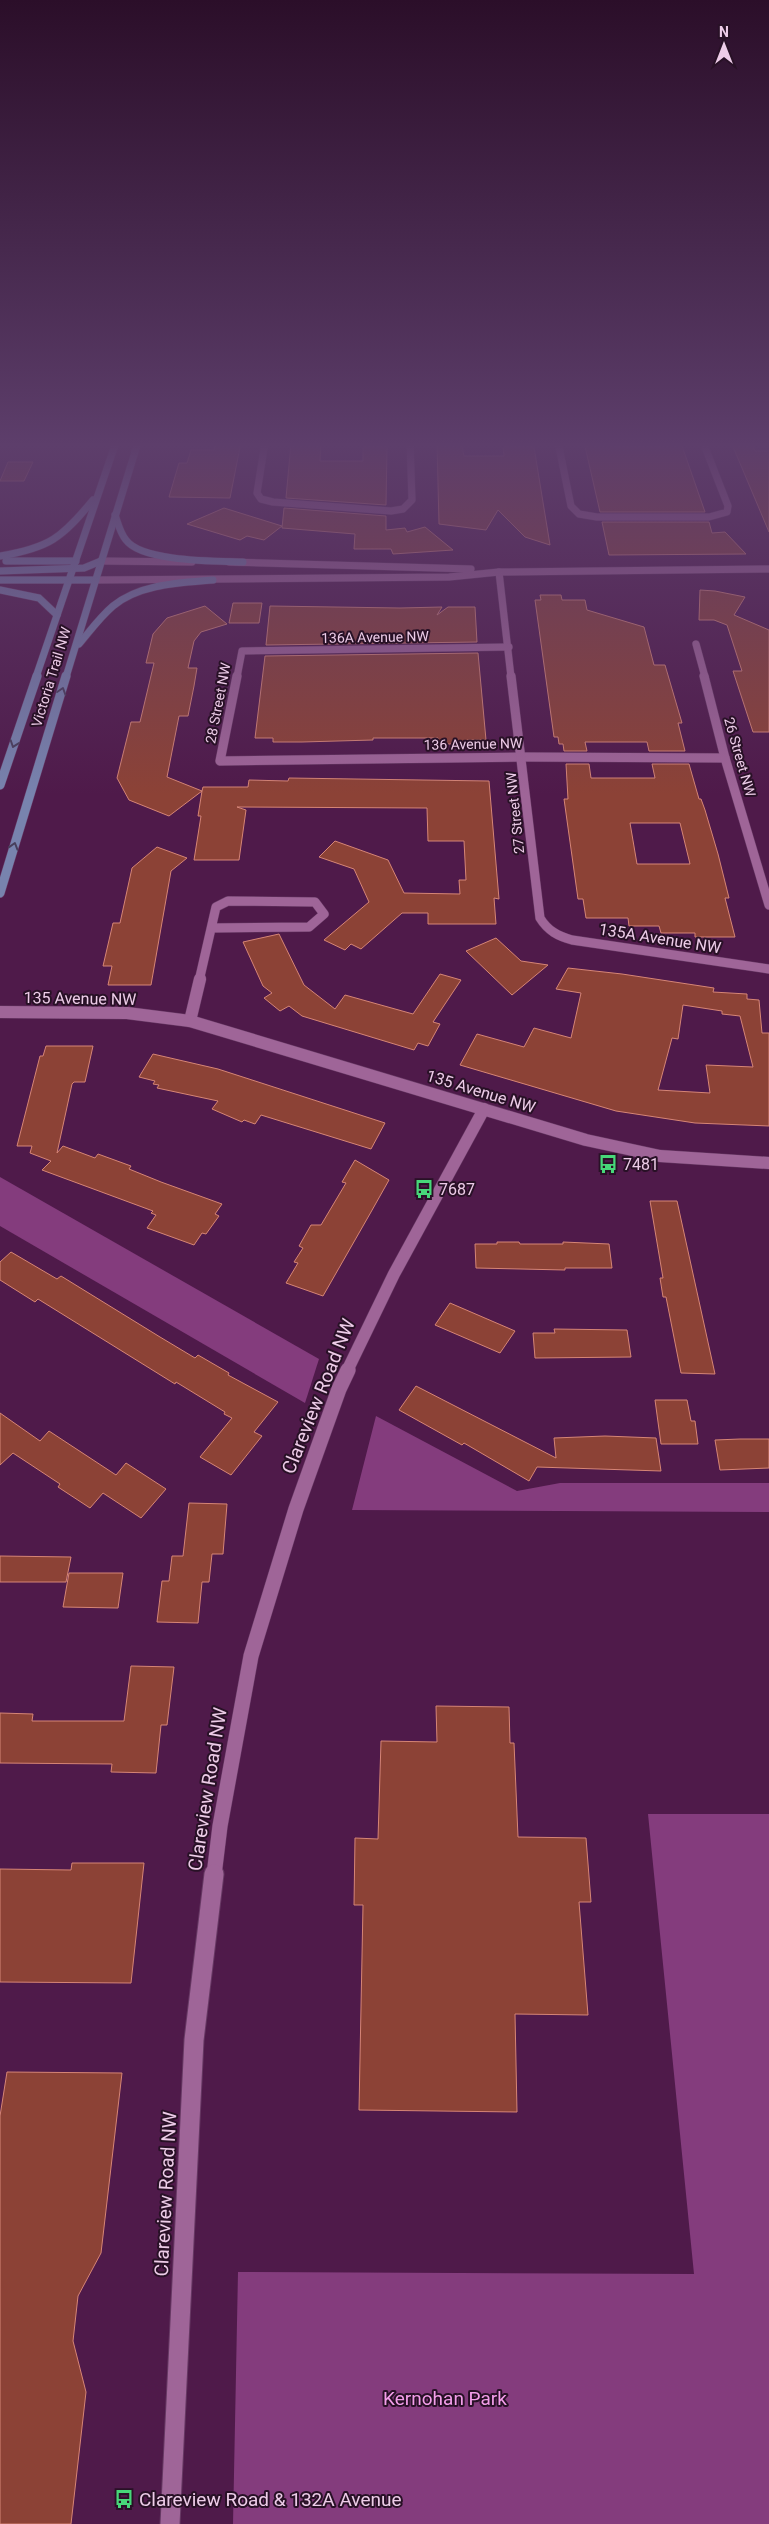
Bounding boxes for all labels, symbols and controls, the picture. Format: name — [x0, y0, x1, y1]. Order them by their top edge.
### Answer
north arrow — [699, 20, 749, 70]
text: N — [719, 24, 729, 40]
street label: Victoria Trail NW — [28, 625, 74, 729]
street label: 136A Avenue NW — [321, 628, 430, 646]
street label: 28 Street NW — [202, 661, 234, 745]
one-way arrow — [56, 687, 66, 696]
street label: 26 Street NW — [721, 715, 759, 799]
street label: 136 Avenue NW — [423, 735, 523, 753]
one-way arrow — [10, 739, 20, 748]
street label: 27 Street NW — [503, 771, 527, 855]
one-way arrow — [8, 843, 18, 851]
street label: 135A Avenue NW — [598, 919, 722, 958]
street label: 135 Avenue NW — [23, 988, 137, 1009]
street label: 135 Avenue NW — [424, 1066, 538, 1117]
bus stop icon: 7481 — [597, 1153, 619, 1175]
place label: 7481 — [623, 1155, 659, 1174]
bus stop icon: 7687 — [413, 1178, 435, 1200]
place label: 7687 — [439, 1180, 475, 1199]
street label: Clareview Road NW — [277, 1315, 360, 1477]
street label: Clareview Road NW — [183, 1706, 232, 1872]
street label: Clareview Road NW — [150, 2111, 181, 2277]
park label: Kernohan Park — [383, 2387, 507, 2410]
bus stop icon: Clareview Road & 132A Avenue — [113, 2488, 135, 2510]
place label: Clareview Road & 132A Avenue — [139, 2488, 402, 2511]

